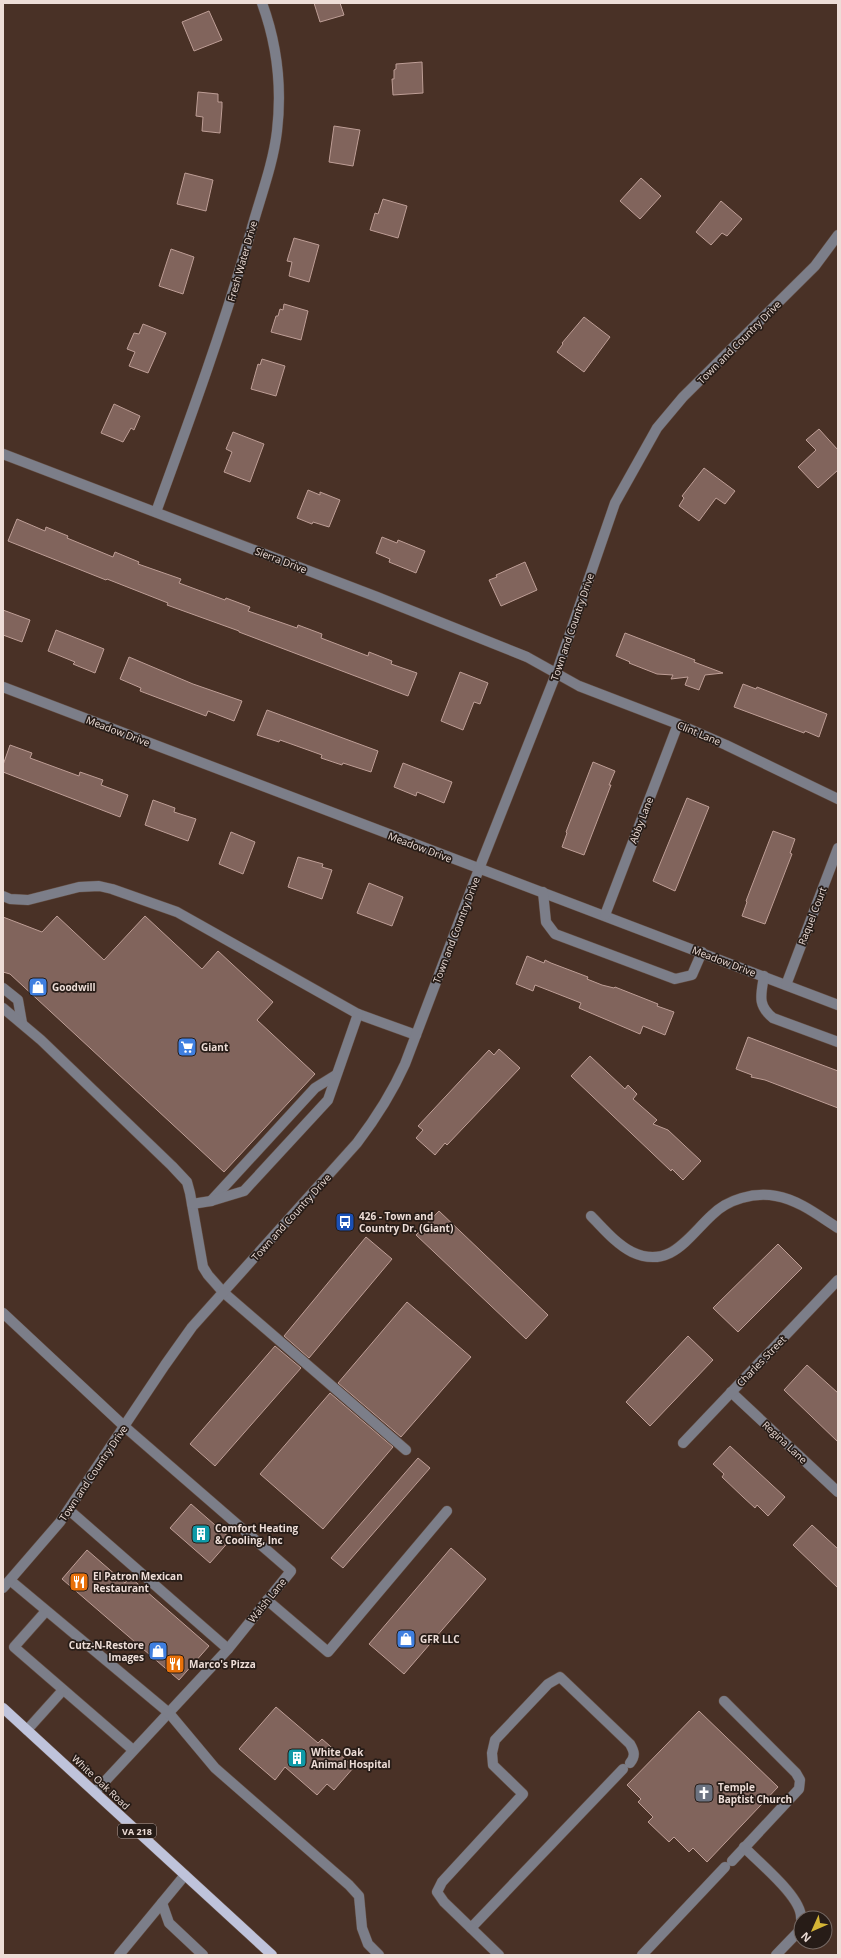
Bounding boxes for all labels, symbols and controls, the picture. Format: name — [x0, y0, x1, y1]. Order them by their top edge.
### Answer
street label: Fresh Water Drive — [224, 219, 260, 303]
street label: Town and Country Drive — [694, 297, 784, 387]
street label: Sierra Drive — [253, 544, 309, 576]
street label: Town and Country Drive — [547, 571, 597, 683]
street label: Meadow Drive — [84, 712, 152, 750]
street label: Clint Lane — [675, 718, 723, 749]
street label: Abby Lane — [626, 794, 656, 845]
street label: Meadow Drive — [386, 828, 454, 866]
street label: Town and Country Drive — [429, 875, 483, 985]
street label: Raquel Court — [795, 885, 830, 947]
street label: Meadow Drive — [690, 942, 758, 980]
shop icon: Goodwill — [27, 976, 49, 998]
place label: Goodwill — [52, 980, 96, 994]
supermarket icon: Giant — [176, 1036, 198, 1058]
place label: Giant — [201, 1040, 229, 1054]
street label: Town and Country Drive — [248, 1170, 334, 1264]
place label: 426 - Town and Country Dr. (Giant) — [359, 1209, 453, 1235]
bus stop icon: 426 - Town and Country Dr. (Giant) — [334, 1211, 356, 1233]
street label: Charles Street — [733, 1332, 789, 1389]
street label: Regina Lane — [760, 1418, 811, 1467]
street label: Town and Country Drive — [56, 1422, 131, 1524]
place label: Comfort Heating & Cooling, Inc — [215, 1521, 298, 1547]
building icon: Comfort Heating & Cooling, Inc — [190, 1523, 212, 1545]
place label: El Patron Mexican Restaurant — [93, 1569, 183, 1595]
restaurant icon: El Patron Mexican Restaurant — [68, 1571, 90, 1593]
street label: Walsh Lane — [245, 1575, 289, 1625]
shop icon: GFR LLC — [395, 1628, 417, 1650]
place label: GFR LLC — [420, 1632, 460, 1646]
place label: Cutz-N-Restore Images — [69, 1638, 144, 1664]
shop icon: Cutz-N-Restore Images — [147, 1640, 169, 1662]
restaurant icon: Marco's Pizza — [164, 1653, 186, 1675]
place label: Marco's Pizza — [189, 1657, 256, 1671]
place label: White Oak Animal Hospital — [311, 1745, 391, 1771]
building icon: White Oak Animal Hospital — [286, 1747, 308, 1769]
street label: White Oak Road — [69, 1751, 133, 1813]
place label: Temple Baptist Church — [718, 1780, 792, 1806]
church icon: Temple Baptist Church — [693, 1782, 715, 1804]
road number: VA 218 — [118, 1824, 156, 1838]
north arrow — [793, 1910, 833, 1950]
text: N — [797, 1929, 814, 1946]

